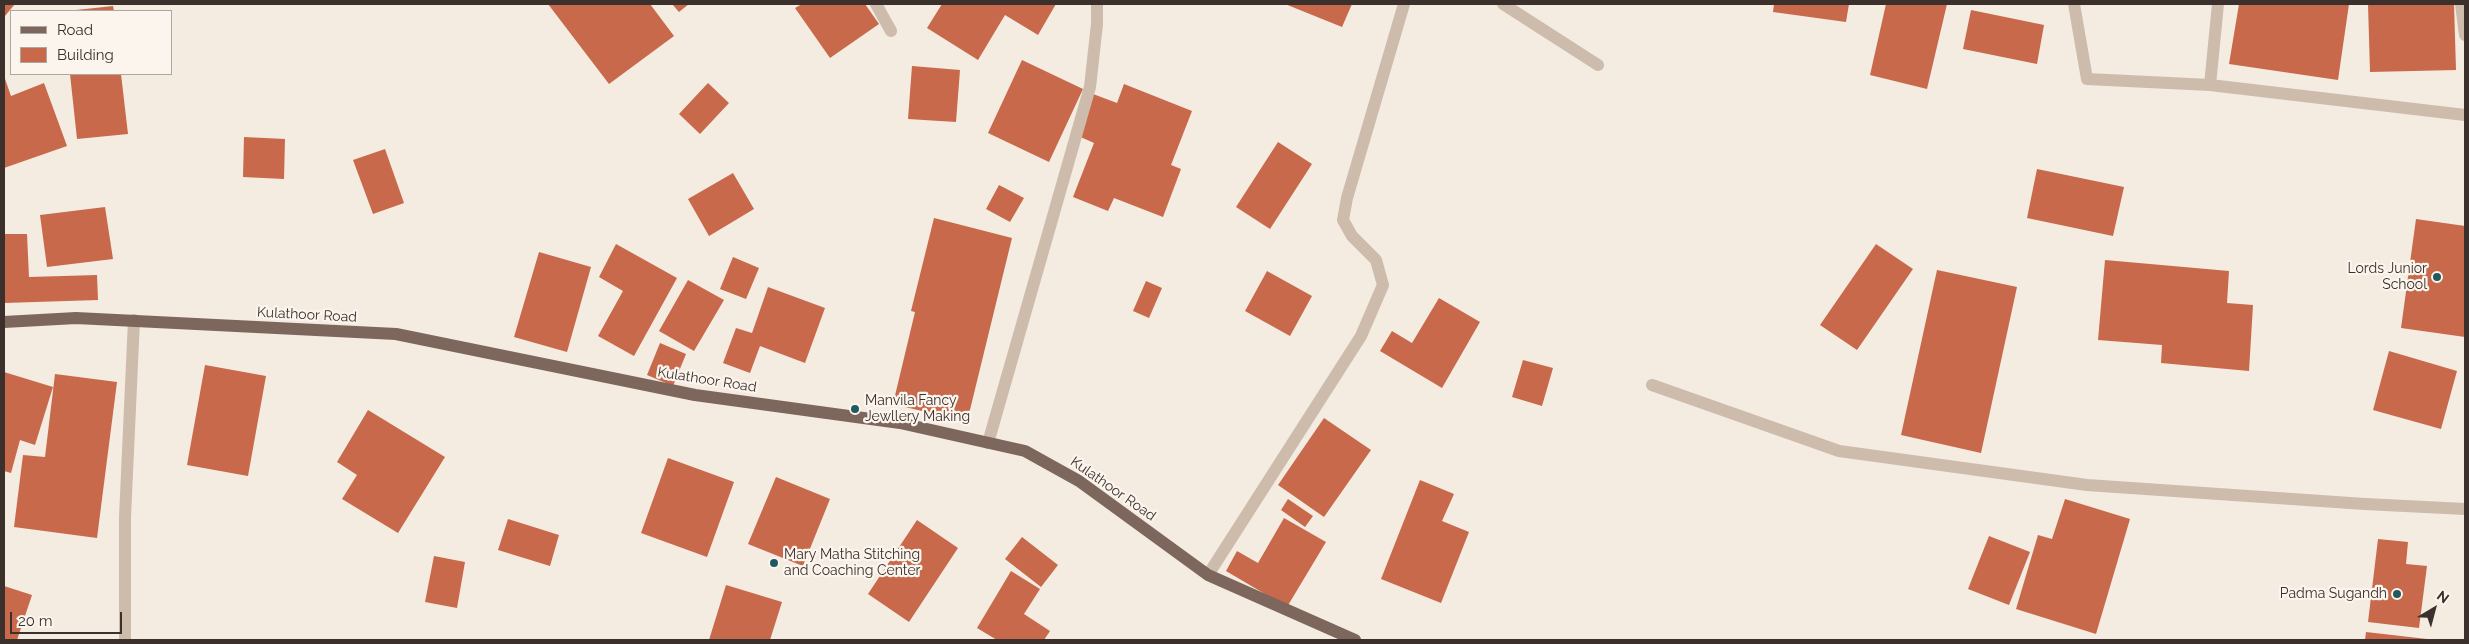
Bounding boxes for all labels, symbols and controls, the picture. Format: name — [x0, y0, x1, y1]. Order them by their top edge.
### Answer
legend — [10, 10, 172, 75]
text: Road — [57, 21, 93, 39]
text: Building — [57, 46, 114, 64]
place label: Lords Junior School — [2347, 261, 2427, 294]
marker: Lords Junior School — [2431, 271, 2443, 283]
street label: Kulathoor Road — [257, 304, 357, 326]
street label: Kulathoor Road — [656, 364, 758, 396]
place label: Manvila Fancy Jewllery Making — [865, 393, 970, 426]
marker: Manvila Fancy Jewllery Making — [849, 403, 861, 415]
street label: Kulathoor Road — [1067, 453, 1159, 525]
place label: Mary Matha Stitching and Coaching Center — [784, 547, 921, 580]
marker: Mary Matha Stitching and Coaching Center — [768, 557, 780, 569]
north arrow — [2409, 584, 2459, 634]
place label: Padma Sugandh — [2280, 586, 2387, 602]
text: N — [2434, 587, 2452, 607]
marker: Padma Sugandh — [2391, 588, 2403, 600]
scale bar — [12, 602, 125, 634]
text: 20 m — [18, 612, 53, 630]

